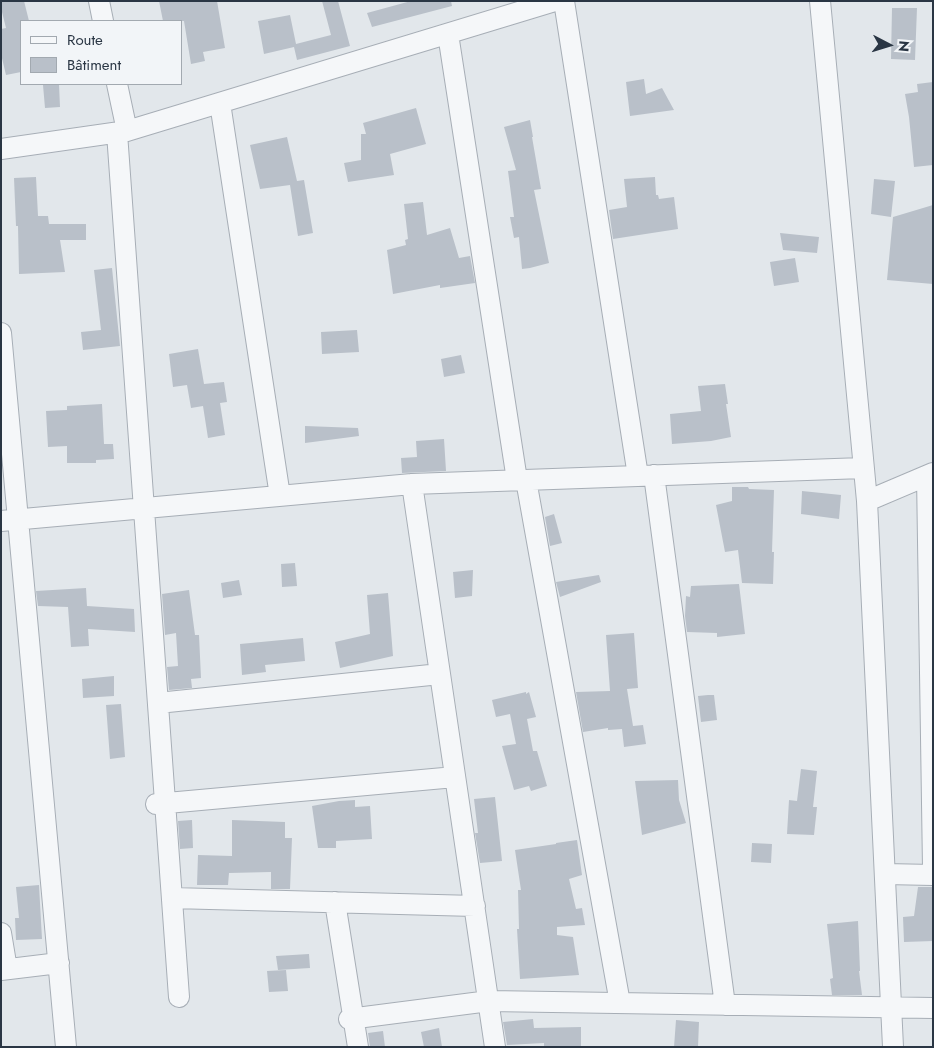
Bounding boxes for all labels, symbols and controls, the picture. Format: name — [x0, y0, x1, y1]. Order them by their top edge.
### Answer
legend — [20, 20, 182, 85]
north arrow — [864, 20, 914, 70]
text: Route — [67, 29, 103, 51]
text: N — [893, 40, 914, 53]
text: Bâtiment — [67, 54, 121, 76]

